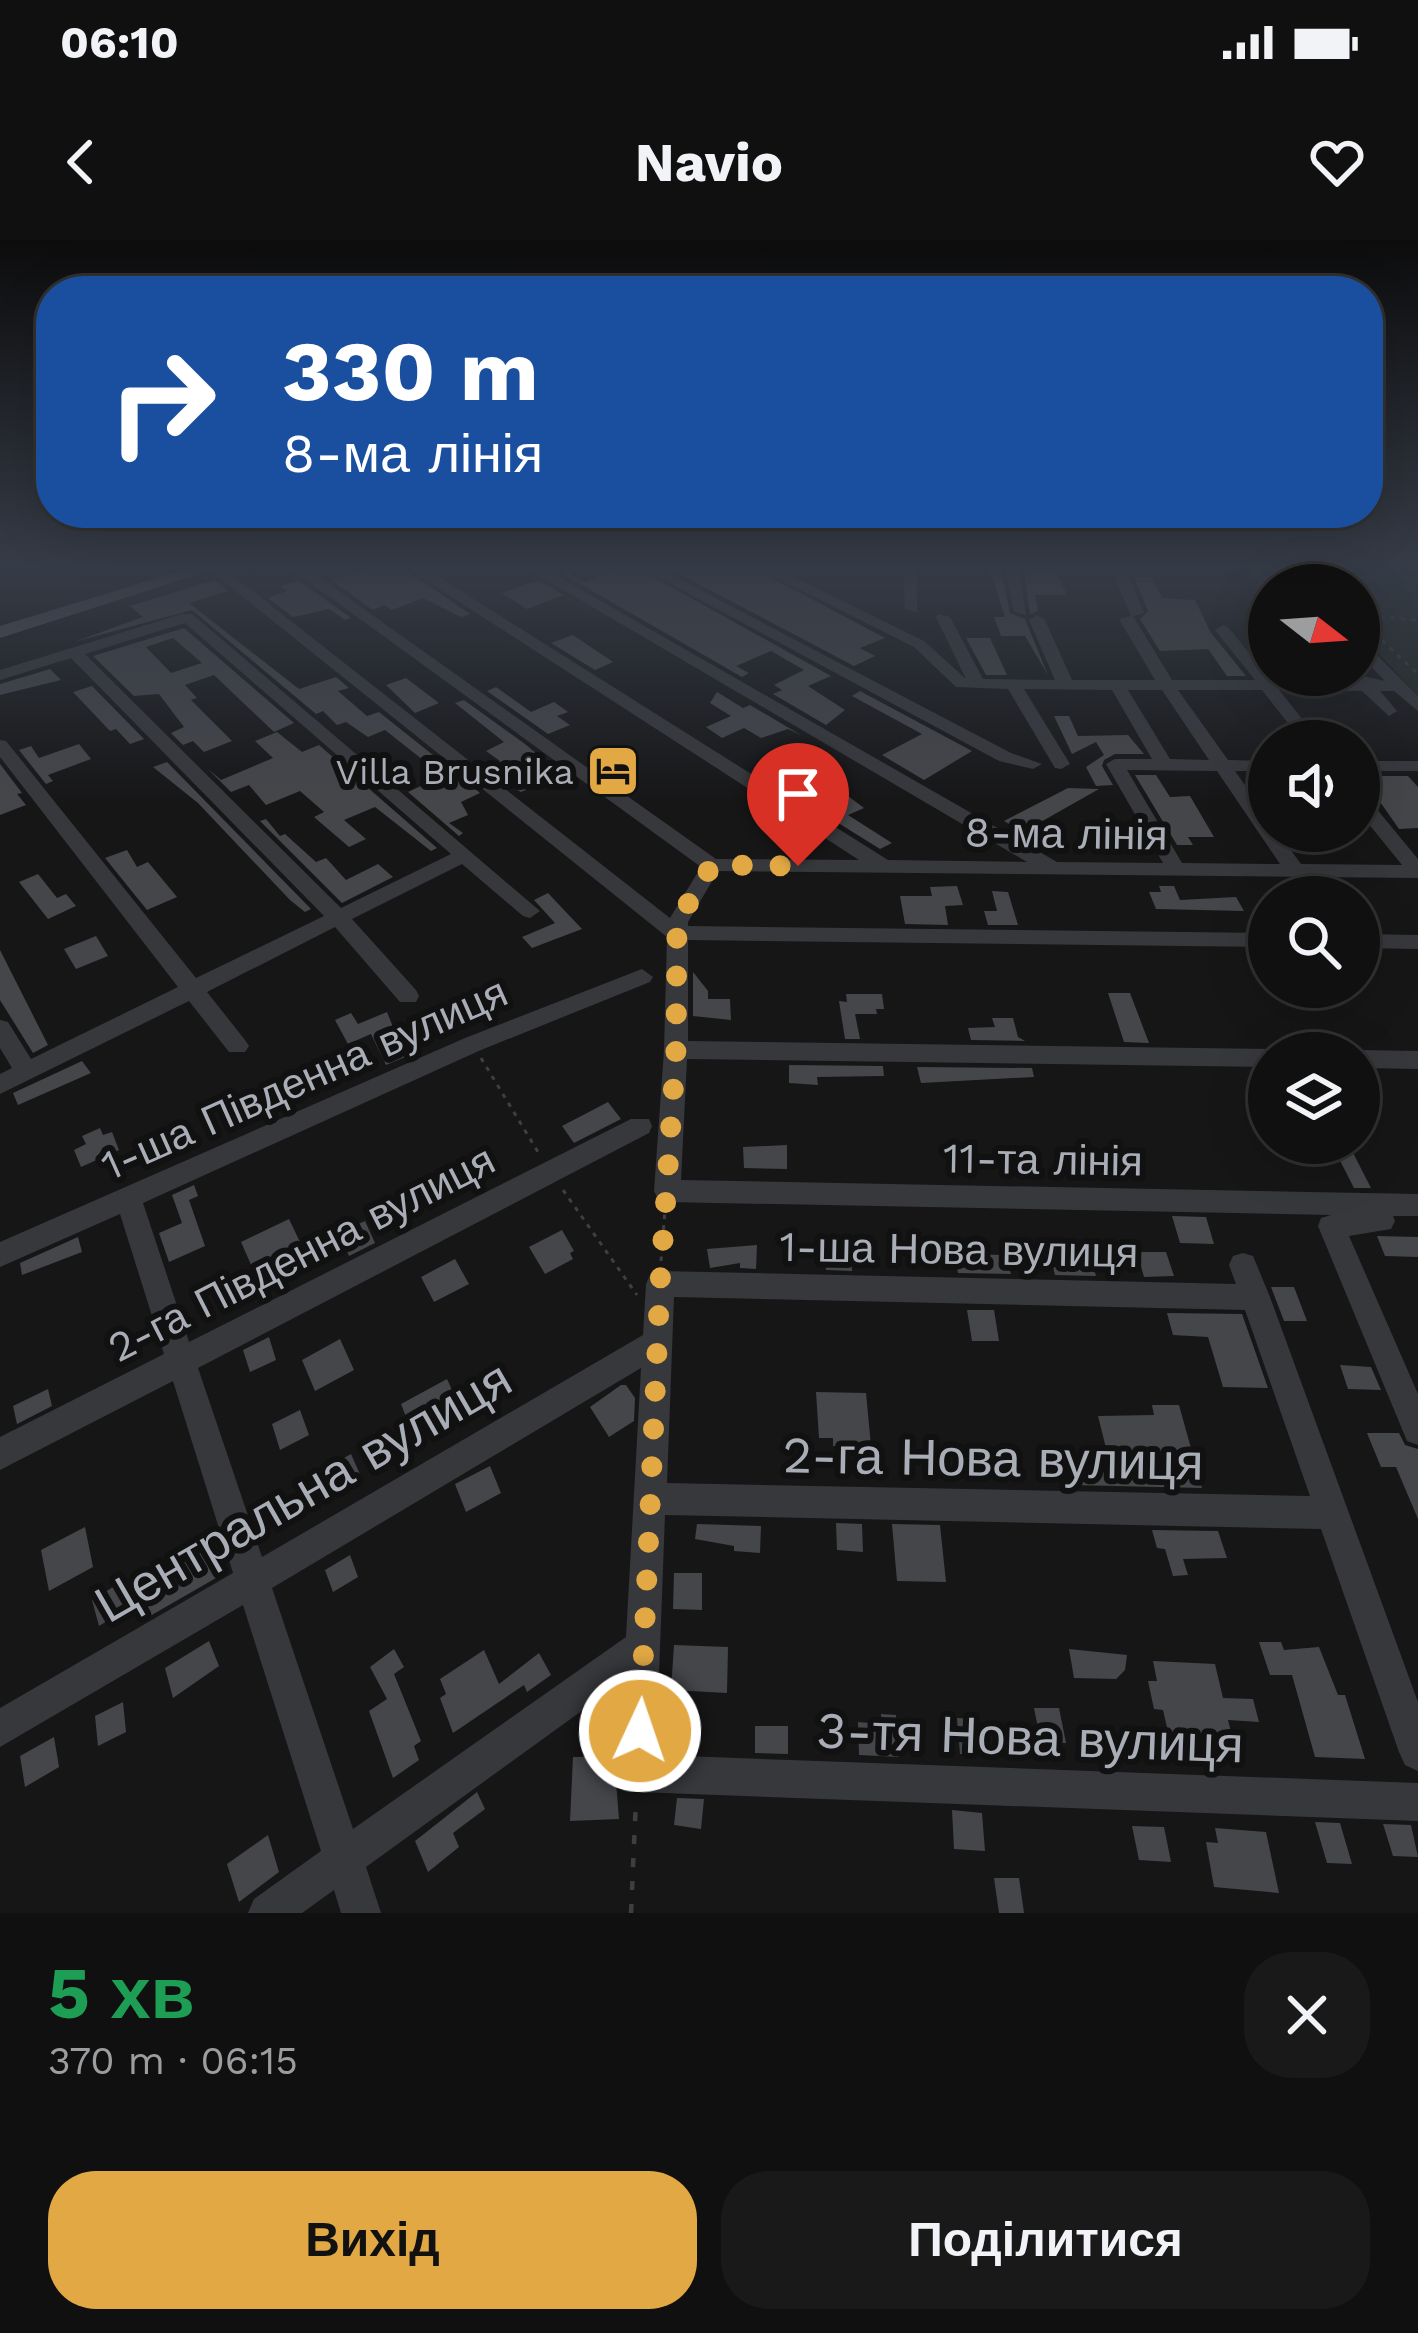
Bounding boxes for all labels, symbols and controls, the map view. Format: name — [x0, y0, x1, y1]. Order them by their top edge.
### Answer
text: 06:10 — [60, 16, 179, 69]
icon: back — [48, 129, 114, 195]
icon: heart — [1304, 129, 1370, 195]
text: Navio — [635, 131, 783, 194]
text: 330 m — [282, 322, 539, 420]
icon: right — [84, 324, 240, 480]
text: 8-ма лінія — [282, 422, 543, 485]
north arrow — [1248, 564, 1380, 696]
map controls — [1248, 564, 1380, 1164]
button: sound — [1248, 720, 1380, 852]
hotel icon: Villa Brusnika — [585, 743, 641, 799]
pin — [747, 743, 849, 866]
place label: Villa Brusnika — [336, 751, 574, 793]
icon: arrive — [765, 761, 831, 827]
street label: 8-ма лінія — [964, 807, 1168, 860]
button: search — [1248, 876, 1380, 1008]
street label: 1-ша Південна вулиця — [94, 967, 515, 1190]
button: layers — [1248, 1032, 1380, 1164]
street label: 11-та лінія — [943, 1133, 1143, 1186]
street label: 2-га Південна вулиця — [100, 1135, 502, 1372]
street label: 1-ша Нова вулиця — [779, 1222, 1139, 1277]
street label: Центральна вулиця — [85, 1348, 522, 1634]
street label: 2-га Нова вулиця — [782, 1425, 1204, 1492]
position arrow — [577, 1668, 703, 1794]
street label: 3-тя Нова вулиця — [816, 1701, 1244, 1774]
text: 5 хв — [48, 1951, 195, 2035]
button: close — [1244, 1952, 1370, 2078]
text: 370 m · 06:15 — [48, 2038, 298, 2083]
button: Вихід — [48, 2171, 697, 2309]
button: Поділитися — [721, 2171, 1370, 2309]

